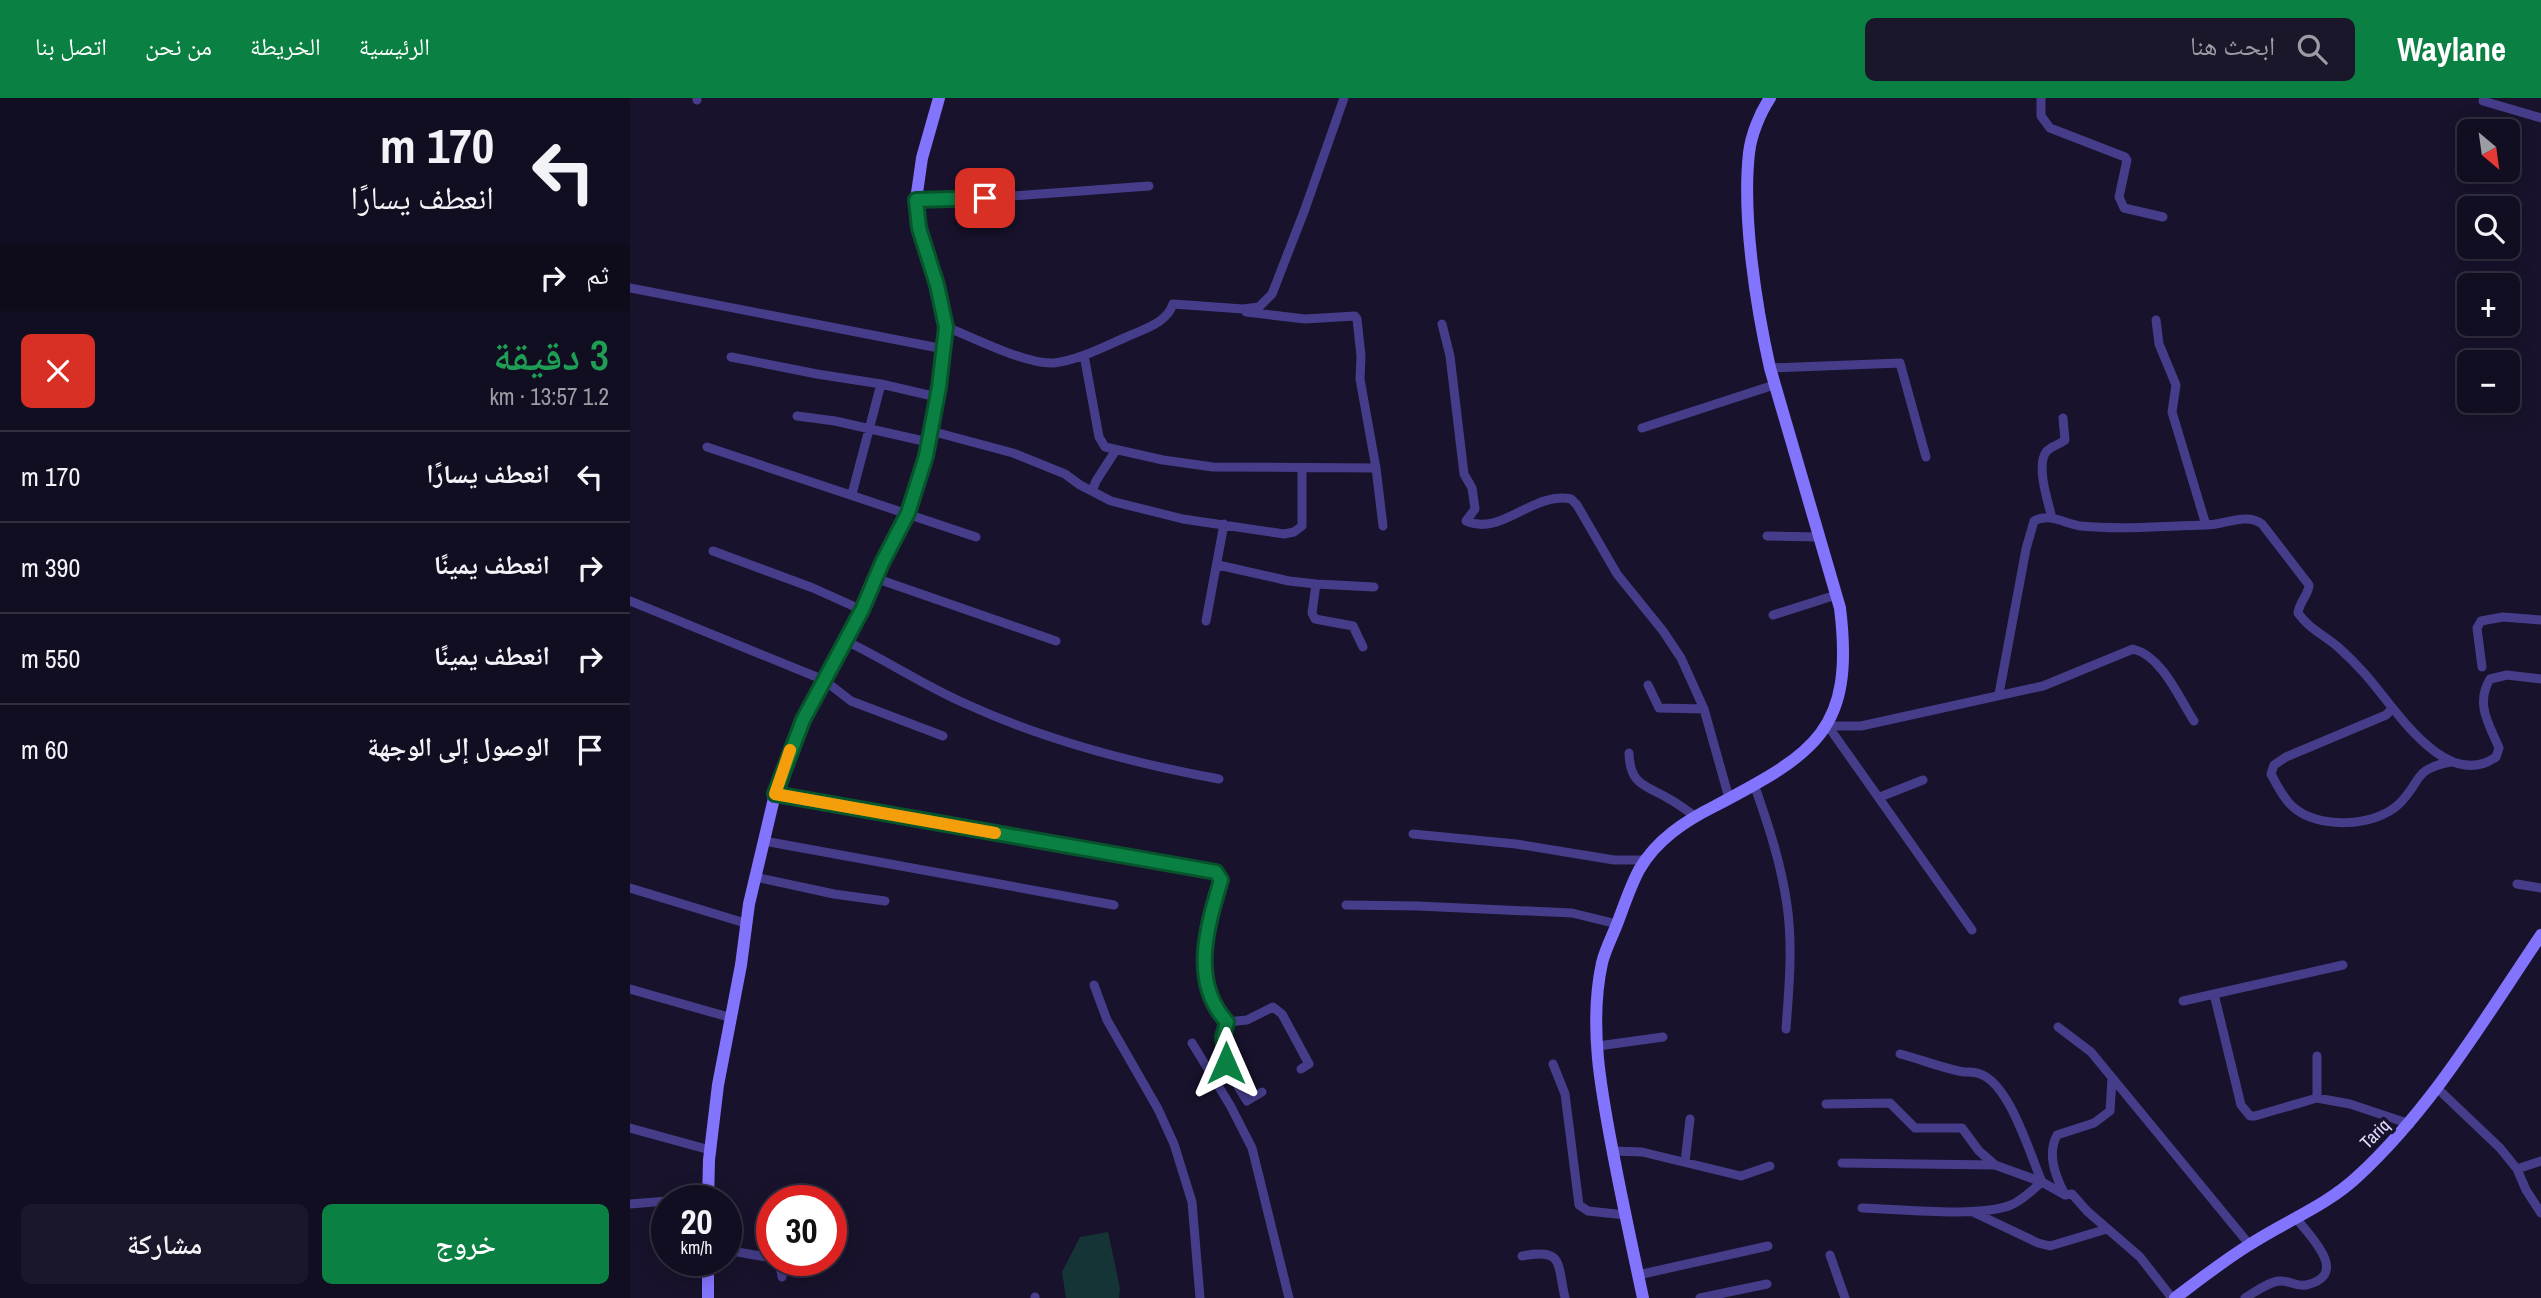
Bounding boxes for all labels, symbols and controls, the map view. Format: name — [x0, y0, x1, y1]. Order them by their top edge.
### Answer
search box — [1865, 18, 2355, 81]
text: Waylane — [2397, 27, 2506, 71]
text: ابحث هنا — [2190, 28, 2275, 63]
text: اتصل بنا — [35, 30, 107, 62]
text: من نحن — [145, 30, 212, 62]
text: الخريطة — [250, 30, 321, 62]
text: الرئيسية — [359, 30, 430, 62]
icon: search — [2293, 30, 2331, 68]
text: 170 m — [380, 112, 494, 178]
north arrow — [2457, 119, 2520, 182]
map controls — [2457, 119, 2520, 413]
icon: left — [518, 126, 609, 217]
pin — [955, 168, 1015, 228]
text: انعطف يسارًا — [351, 176, 494, 219]
icon: arrive — [966, 179, 1004, 217]
button: search — [2457, 196, 2520, 259]
text: ثم — [586, 257, 609, 292]
icon: right — [534, 259, 572, 297]
button: + — [2457, 273, 2520, 336]
text: 3 دقيقة — [493, 327, 609, 383]
button: close — [21, 334, 95, 408]
button: − — [2457, 350, 2520, 413]
text: 1.2 km · 13:57 — [489, 381, 609, 412]
text: انعطف يسارًا — [426, 456, 550, 491]
icon: left — [571, 458, 609, 496]
text: 170 m — [21, 459, 80, 494]
text: انعطف يمينًا — [434, 547, 550, 582]
icon: right — [571, 549, 609, 587]
text: 390 m — [21, 550, 80, 585]
text: انعطف يمينًا — [434, 638, 550, 673]
icon: right — [571, 640, 609, 678]
text: 550 m — [21, 641, 80, 676]
text: الوصول إلى الوجهة — [367, 729, 550, 764]
icon: arrive — [571, 731, 609, 769]
text: 60 m — [21, 732, 68, 767]
position arrow — [1189, 1026, 1263, 1100]
street label: Tariq — [2354, 1113, 2395, 1154]
speed limit sign: 30 — [756, 1185, 847, 1276]
text: 20 — [681, 1198, 712, 1245]
button: مشاركة — [21, 1204, 308, 1284]
button: خروج — [322, 1204, 609, 1284]
text: km/h — [681, 1235, 713, 1260]

